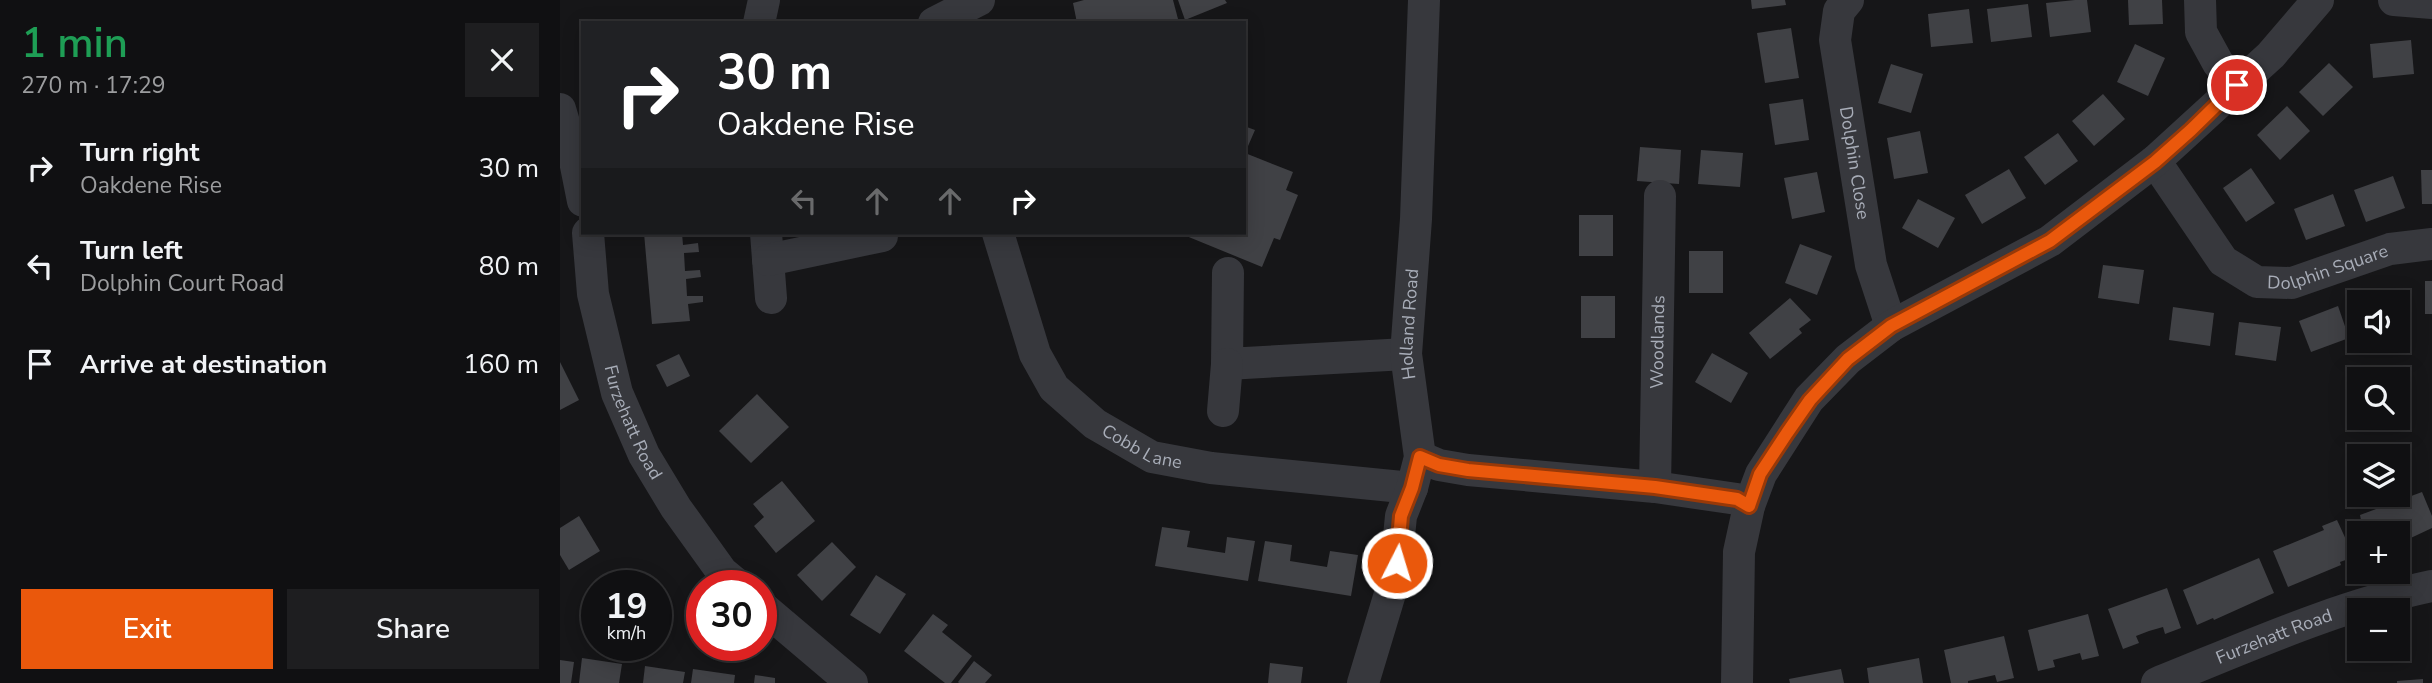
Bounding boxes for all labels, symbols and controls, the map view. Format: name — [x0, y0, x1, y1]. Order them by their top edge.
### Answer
text: 1 min — [21, 15, 128, 72]
button: close — [465, 23, 539, 97]
text: 30 m — [717, 39, 832, 106]
icon: right — [602, 49, 693, 140]
pin — [2207, 55, 2267, 115]
icon: arrive — [2218, 66, 2256, 104]
text: 270 m · 17:29 — [21, 70, 166, 101]
text: Oakdene Rise — [717, 103, 914, 146]
street label: Dolphin Close — [1834, 105, 1876, 221]
text: Turn right — [80, 135, 199, 170]
icon: right — [21, 149, 59, 187]
text: 30 m — [479, 151, 539, 186]
text: Oakdene Rise — [80, 170, 222, 201]
icon: left — [785, 182, 823, 220]
icon: ahead — [858, 182, 896, 220]
icon: ahead — [931, 182, 969, 220]
icon: right — [1004, 182, 1042, 220]
text: Turn left — [80, 233, 183, 268]
street label: Dolphin Square — [2267, 239, 2391, 295]
icon: left — [21, 247, 59, 285]
text: 80 m — [479, 249, 539, 284]
text: Dolphin Court Road — [80, 268, 284, 299]
street label: Holland Road — [1394, 268, 1424, 381]
map controls — [2347, 290, 2410, 661]
button: sound — [2347, 290, 2410, 353]
street label: Woodlands — [1645, 295, 1670, 389]
icon: arrive — [21, 345, 59, 383]
text: Arrive at destination — [80, 347, 327, 382]
text: 160 m — [463, 347, 539, 382]
street label: Furzehatt Road — [599, 363, 668, 484]
button: search — [2347, 367, 2410, 430]
street label: Cobb Lane — [1097, 419, 1184, 474]
button: layers — [2347, 444, 2410, 507]
button: + — [2347, 521, 2410, 584]
position arrow — [1360, 526, 1434, 600]
speed limit sign: 30 — [686, 570, 777, 661]
text: 19 — [605, 583, 648, 630]
button: Exit — [21, 589, 273, 669]
button: Share — [287, 589, 539, 669]
button: − — [2347, 598, 2410, 661]
street label: Furzehatt Road — [2212, 603, 2335, 670]
text: km/h — [607, 621, 646, 645]

